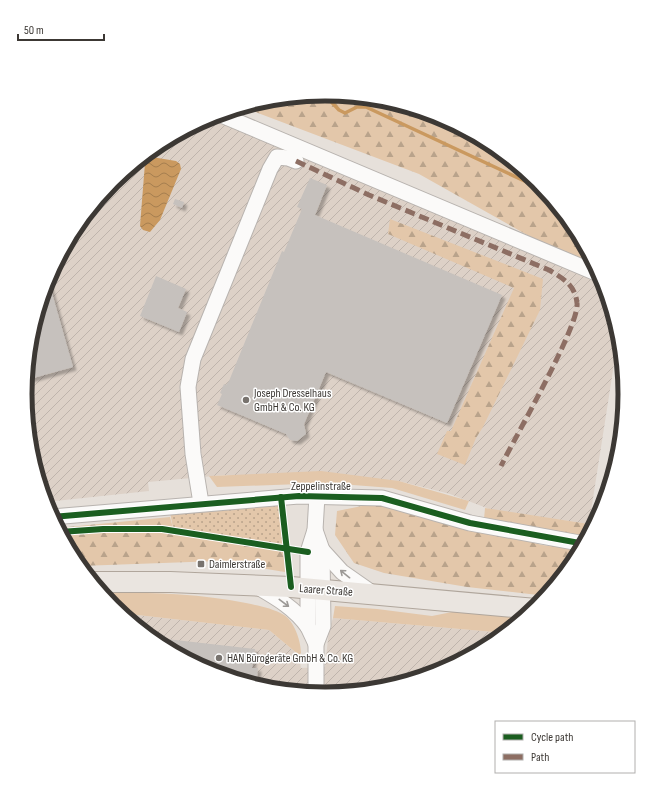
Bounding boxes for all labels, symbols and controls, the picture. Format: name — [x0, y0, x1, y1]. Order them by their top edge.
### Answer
scale bar — [18, 16, 104, 42]
text: 50 m — [24, 23, 44, 38]
place label: Joseph Dresselhaus GmbH & Co. KG — [253, 386, 331, 415]
marker: Joseph Dresselhaus GmbH & Co. KG — [241, 395, 251, 405]
street label: Zeppelinstraße — [291, 479, 351, 494]
place label: Daimlerstraße — [209, 557, 266, 572]
marker: Daimlerstraße — [196, 559, 206, 569]
one-way arrow — [340, 569, 351, 578]
street label: Laarer Straße — [299, 581, 353, 600]
one-way arrow — [278, 599, 289, 607]
place label: HAN Bürogeräte GmbH & Co. KG — [227, 651, 353, 666]
marker: HAN Bürogeräte GmbH & Co. KG — [214, 653, 224, 663]
legend — [495, 721, 635, 773]
text: Cycle path — [531, 730, 573, 745]
text: Path — [531, 750, 549, 765]

